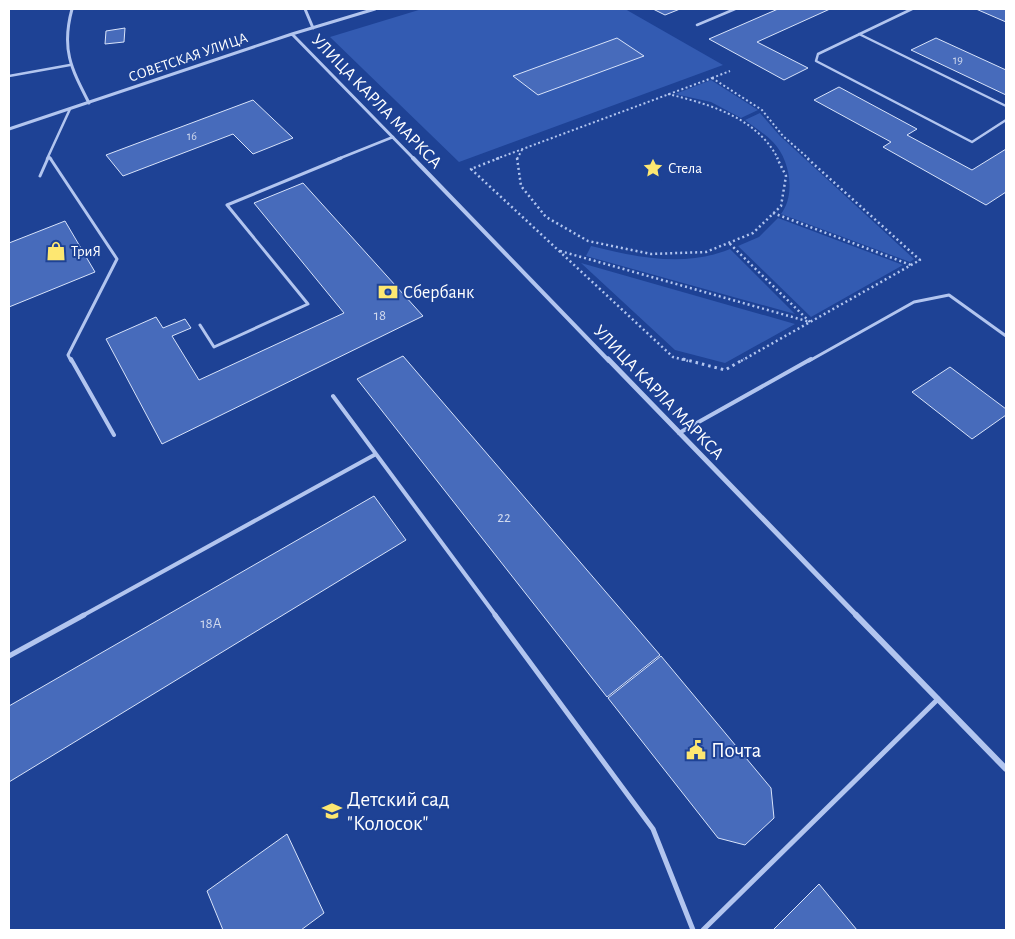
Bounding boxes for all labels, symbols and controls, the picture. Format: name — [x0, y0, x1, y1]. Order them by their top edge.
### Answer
street label: СОВЕТСКАЯ УЛИЦА — [127, 30, 250, 85]
street label: УЛИЦА КАРЛА МАРКСА — [308, 31, 445, 173]
house number: 19 — [953, 54, 963, 66]
house number: 16 — [187, 130, 197, 142]
place icon: Стела — [642, 157, 664, 179]
place label: Стела — [668, 161, 702, 176]
shop icon: ТриЯ — [45, 240, 67, 262]
place label: ТриЯ — [71, 244, 101, 259]
bank icon: Сбербанк — [377, 281, 399, 303]
place label: Сбербанк — [403, 283, 475, 302]
house number: 18 — [374, 308, 386, 323]
street label: УЛИЦА КАРЛА МАРКСА — [590, 322, 727, 464]
house number: 22 — [497, 510, 511, 525]
house number: 18А — [200, 616, 222, 631]
public building icon: Почта — [685, 739, 707, 761]
place label: Почта — [711, 740, 762, 761]
place label: Детский сад "Колосок" — [347, 789, 450, 834]
school or university icon: Детский сад "Колосок" — [321, 800, 343, 822]

